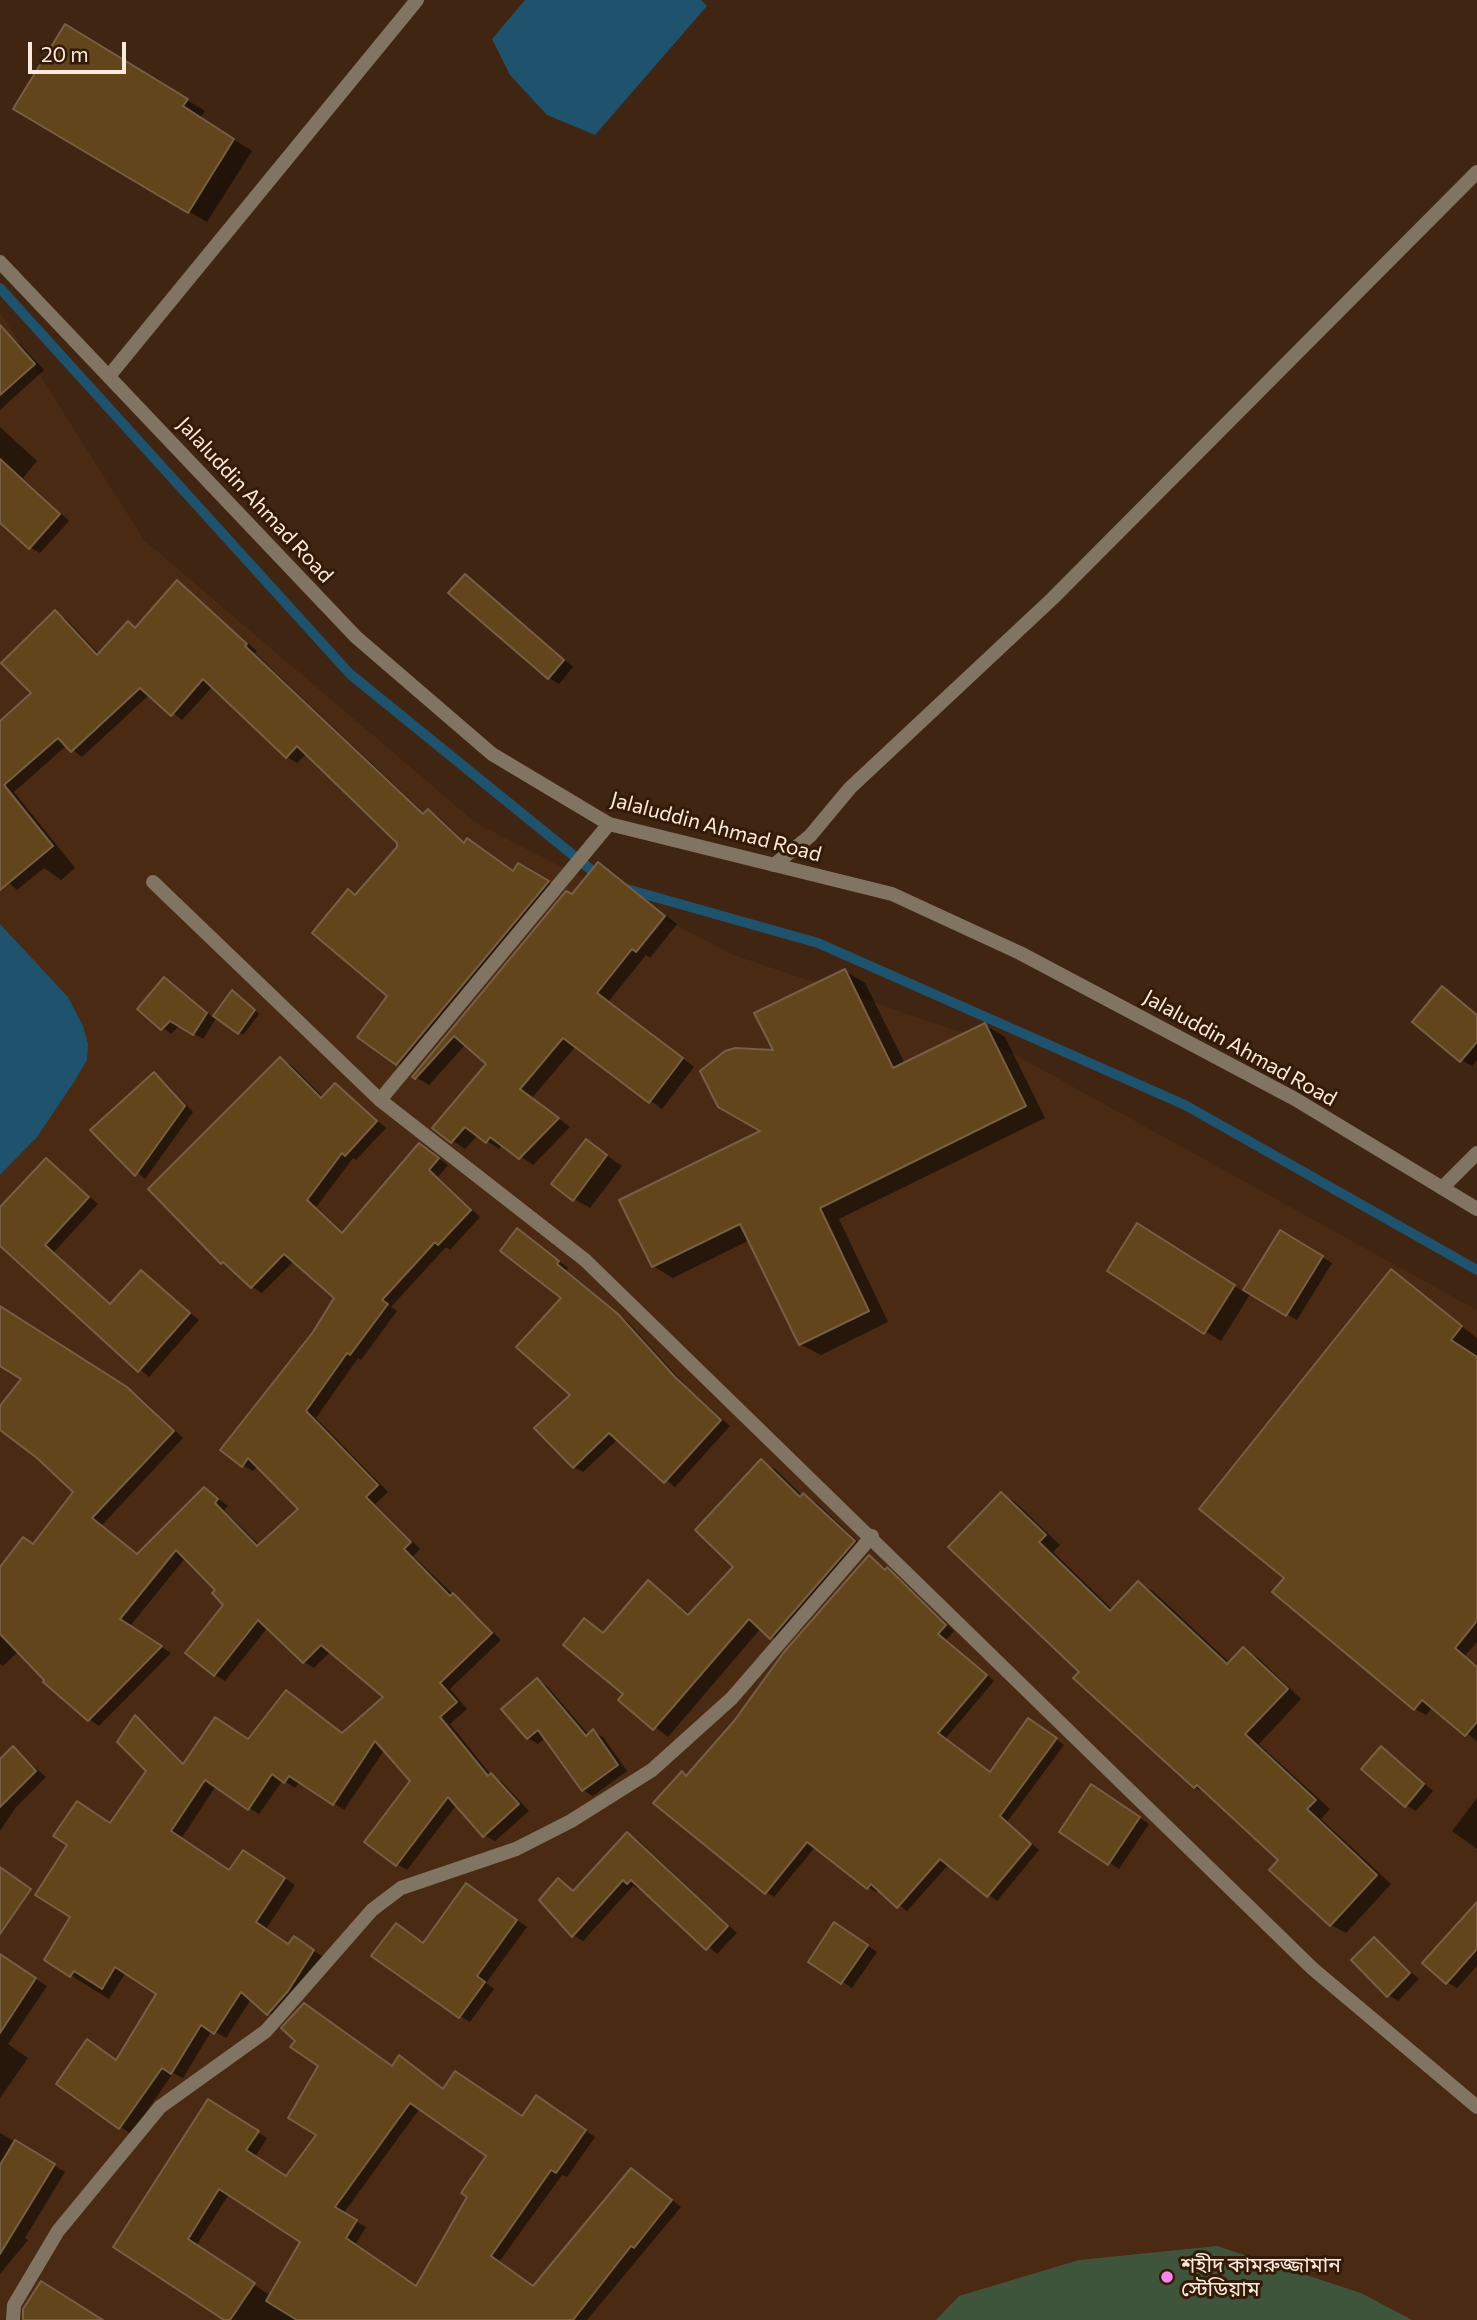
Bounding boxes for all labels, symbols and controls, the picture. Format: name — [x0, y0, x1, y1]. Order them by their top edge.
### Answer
scale bar — [32, 28, 130, 72]
text: 20 m — [41, 41, 89, 66]
street label: Jalaluddin Ahmad Road — [172, 412, 338, 588]
street label: Jalaluddin Ahmad Road — [608, 787, 824, 867]
street label: Jalaluddin Ahmad Road — [1139, 984, 1341, 1112]
place label: শহীদ কামরুজ্জামান স্টেডিয়াম — [1181, 2252, 1341, 2302]
marker: শহীদ কামরুজ্জামান স্টেডিয়াম — [1159, 2269, 1175, 2285]

